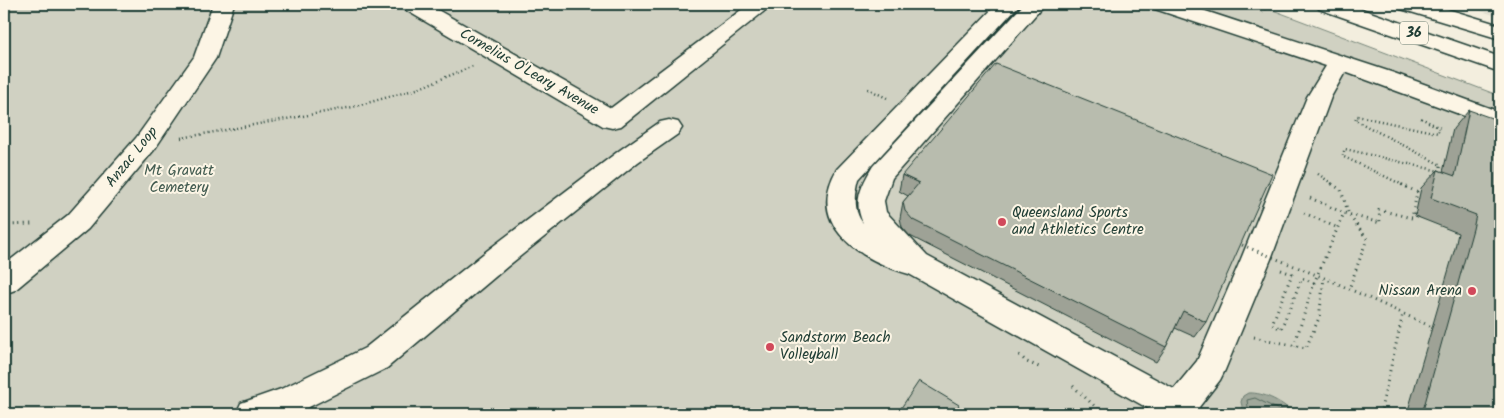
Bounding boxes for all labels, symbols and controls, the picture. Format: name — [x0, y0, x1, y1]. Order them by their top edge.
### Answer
street label: Cornelius O'Leary Avenue — [455, 22, 604, 122]
road number: 36 — [1400, 22, 1428, 44]
street label: Anzac Loop — [100, 121, 164, 193]
park label: Mt Gravatt Cemetery — [144, 159, 214, 200]
place label: Queensland Sports and Athletics Centre — [1012, 201, 1144, 242]
marker: Queensland Sports and Athletics Centre — [996, 216, 1008, 228]
place label: Nissan Arena — [1379, 279, 1462, 303]
marker: Nissan Arena — [1466, 285, 1478, 297]
place label: Sandstorm Beach Volleyball — [780, 326, 890, 367]
marker: Sandstorm Beach Volleyball — [764, 341, 776, 353]

